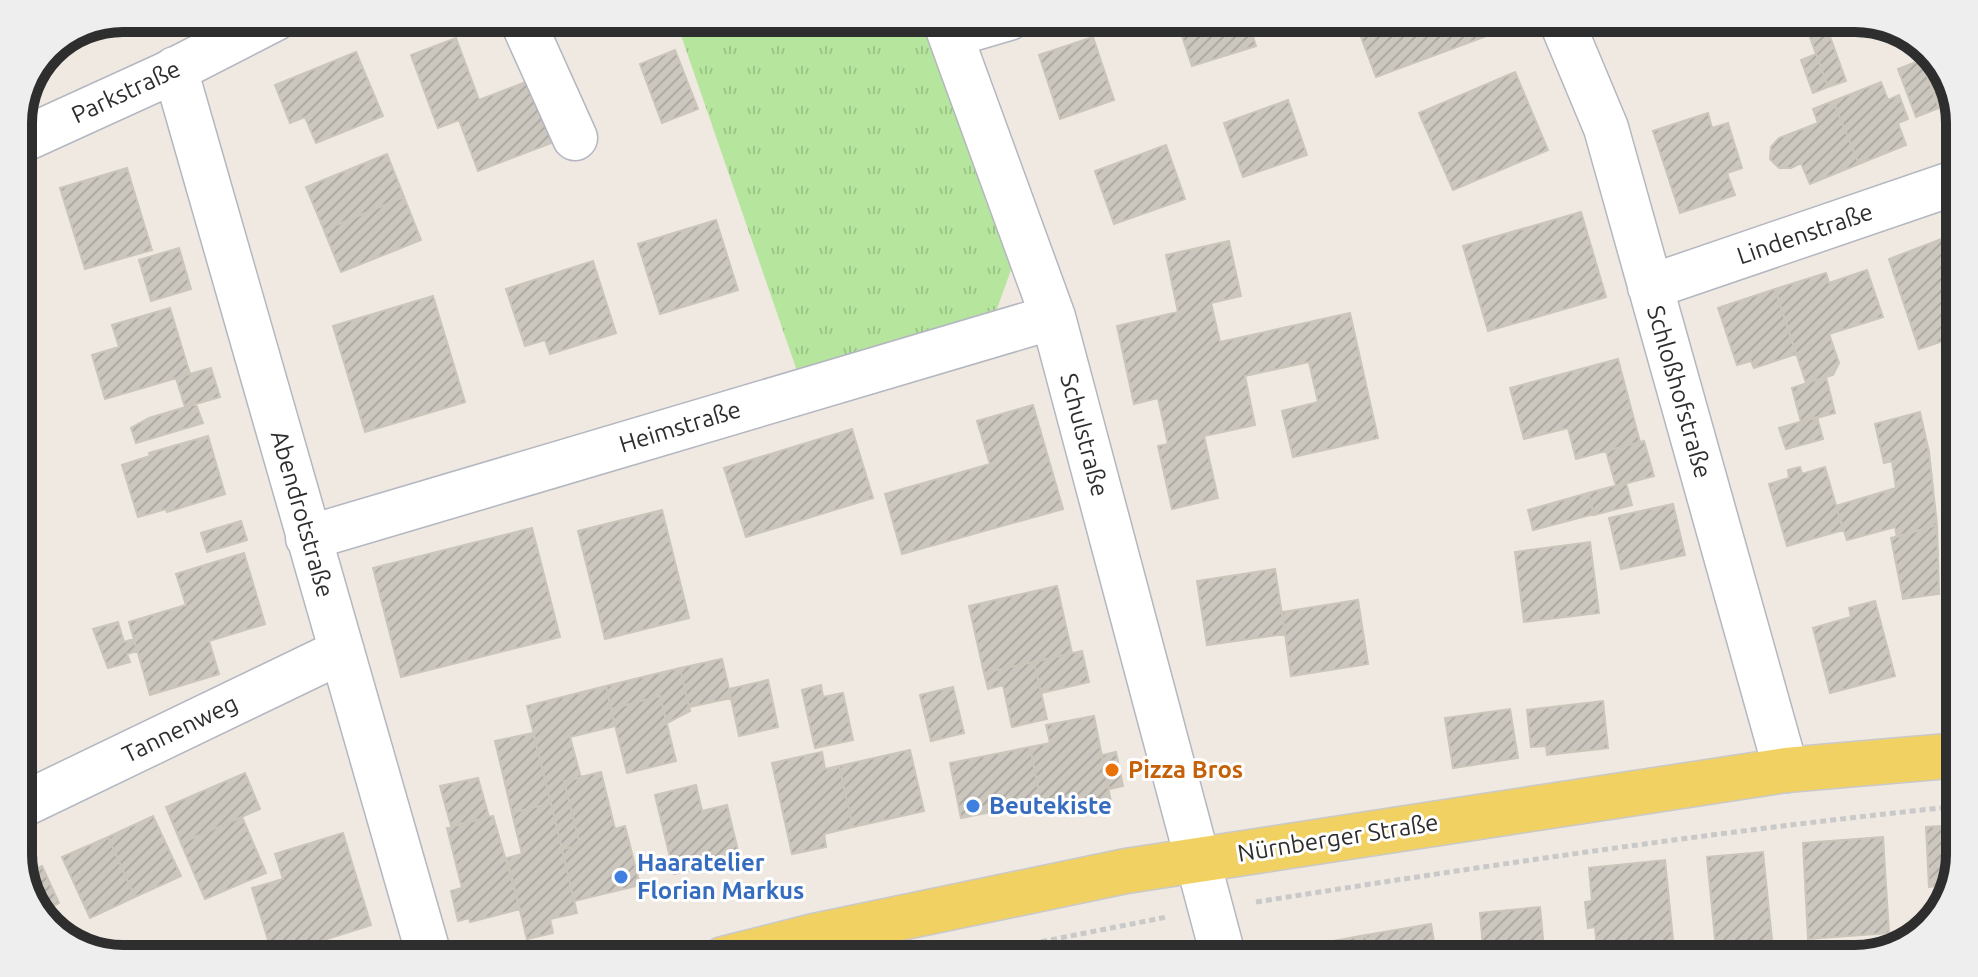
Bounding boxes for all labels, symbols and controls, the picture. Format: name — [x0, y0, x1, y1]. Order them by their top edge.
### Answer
street label: Parkstraße — [67, 55, 184, 128]
street label: Lindenstraße — [1733, 198, 1876, 269]
street label: Schloßhofstraße — [1642, 303, 1717, 481]
street label: Schulstraße — [1055, 370, 1114, 499]
street label: Heimstraße — [616, 395, 744, 458]
street label: Abendrotstraße — [266, 427, 339, 600]
street label: Tannenweg — [118, 689, 242, 768]
place label: Pizza Bros — [1128, 756, 1243, 783]
marker: Pizza Bros — [1103, 761, 1121, 779]
place label: Beutekiste — [989, 792, 1112, 819]
marker: Beutekiste — [964, 797, 982, 815]
street label: Nürnberger Straße — [1236, 808, 1440, 867]
place label: Haaratelier Florian Markus — [637, 849, 804, 904]
marker: Haaratelier Florian Markus — [612, 868, 630, 886]

